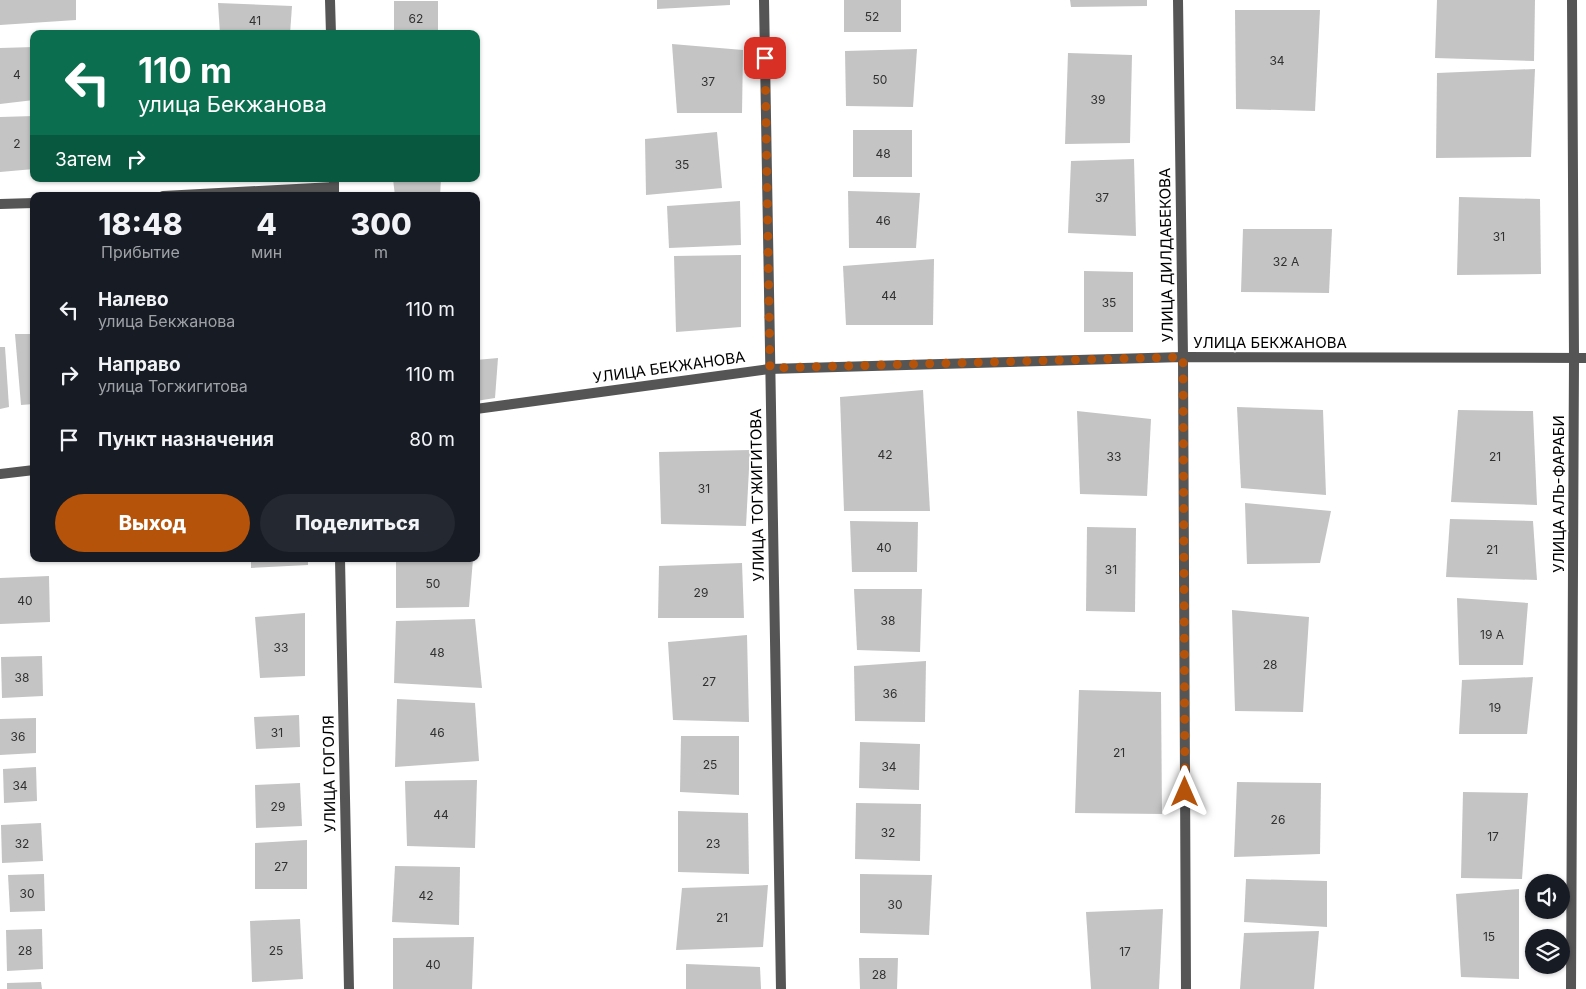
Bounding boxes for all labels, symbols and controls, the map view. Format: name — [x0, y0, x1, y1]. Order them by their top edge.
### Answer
house number: 52 — [865, 9, 879, 24]
house number: 62 — [409, 11, 423, 26]
house number: 41 — [249, 13, 261, 28]
pin — [744, 37, 786, 79]
icon: arrive — [751, 44, 779, 72]
text: 110 m — [138, 49, 232, 91]
icon: left — [55, 50, 120, 115]
house number: 34 — [1269, 53, 1285, 68]
house number: 4 — [13, 67, 21, 82]
house number: 50 — [873, 72, 887, 87]
house number: 37 — [701, 74, 715, 89]
text: улица Бекжанова — [138, 91, 327, 117]
house number: 39 — [1091, 92, 1105, 107]
house number: 2 — [13, 136, 21, 151]
icon: right — [122, 145, 150, 173]
house number: 48 — [875, 146, 891, 161]
text: Затем — [55, 148, 112, 171]
house number: 35 — [675, 157, 689, 172]
street label: УЛИЦА ДИЛДАБЕКОВА — [1155, 167, 1177, 343]
house number: 37 — [1095, 190, 1109, 205]
text: 18:48 — [98, 206, 183, 242]
text: 4 — [256, 206, 277, 242]
text: 300 — [350, 206, 412, 242]
house number: 46 — [875, 213, 891, 228]
house number: 31 — [1493, 229, 1505, 244]
text: Прибытие — [101, 242, 180, 262]
text: мин — [251, 242, 282, 262]
text: m — [374, 242, 388, 262]
house number: 32 А — [1273, 254, 1299, 269]
text: Налево — [98, 288, 169, 311]
house number: 44 — [881, 288, 897, 303]
house number: 35 — [1102, 295, 1116, 310]
icon: left — [55, 296, 83, 324]
text: 110 m — [406, 298, 455, 321]
text: улица Бекжанова — [98, 311, 235, 331]
street label: УЛИЦА БЕКЖАНОВА — [1193, 333, 1347, 352]
street label: УЛИЦА БЕКЖАНОВА — [592, 347, 746, 387]
text: Направо — [98, 353, 181, 376]
icon: right — [55, 361, 83, 389]
text: 110 m — [406, 363, 455, 386]
text: улица Тогжигитова — [98, 376, 248, 396]
street label: УЛИЦА ТОГЖИГИТОВА — [746, 408, 768, 582]
street label: УЛИЦА АЛЬ-ФАРАБИ — [1549, 415, 1568, 573]
icon: arrive — [55, 426, 83, 454]
text: Пункт назначения — [98, 428, 274, 451]
text: 80 m — [409, 428, 455, 451]
house number: 42 — [877, 447, 893, 462]
house number: 33 — [1107, 449, 1121, 464]
house number: 21 — [1489, 449, 1501, 464]
house number: 31 — [698, 481, 710, 496]
button: Выход — [55, 494, 250, 552]
button: Поделиться — [260, 494, 455, 552]
house number: 40 — [876, 540, 892, 555]
house number: 21 — [1486, 542, 1498, 557]
house number: 31 — [1105, 562, 1117, 577]
house number: 50 — [426, 576, 440, 591]
house number: 29 — [694, 585, 708, 600]
house number: 40 — [17, 593, 33, 608]
house number: 38 — [881, 613, 895, 628]
house number: 19 А — [1480, 627, 1504, 642]
house number: 33 — [274, 640, 288, 655]
house number: 48 — [429, 645, 445, 660]
house number: 28 — [1263, 657, 1277, 672]
house number: 38 — [15, 670, 29, 685]
house number: 27 — [702, 674, 716, 689]
house number: 36 — [883, 686, 897, 701]
house number: 19 — [1489, 700, 1501, 715]
street label: УЛИЦА ГОГОЛЯ — [318, 715, 340, 833]
house number: 31 — [271, 725, 283, 740]
house number: 46 — [429, 725, 445, 740]
house number: 36 — [11, 729, 25, 744]
house number: 21 — [1113, 745, 1125, 760]
house number: 25 — [703, 757, 717, 772]
house number: 34 — [881, 759, 897, 774]
position arrow — [1158, 765, 1210, 817]
house number: 34 — [12, 778, 28, 793]
house number: 29 — [271, 799, 285, 814]
house number: 44 — [433, 807, 449, 822]
house number: 26 — [1271, 812, 1285, 827]
house number: 32 — [881, 825, 895, 840]
house number: 17 — [1487, 829, 1499, 844]
house number: 32 — [15, 836, 29, 851]
house number: 23 — [706, 836, 720, 851]
house number: 27 — [274, 859, 288, 874]
map controls — [1525, 874, 1570, 974]
button: sound — [1525, 874, 1570, 919]
house number: 30 — [20, 886, 34, 901]
house number: 42 — [418, 888, 434, 903]
house number: 30 — [888, 897, 902, 912]
house number: 21 — [716, 910, 728, 925]
house number: 15 — [1483, 929, 1495, 944]
button: layers — [1525, 929, 1570, 974]
house number: 28 — [18, 943, 32, 958]
house number: 25 — [269, 943, 283, 958]
house number: 17 — [1119, 944, 1131, 959]
house number: 40 — [425, 957, 441, 972]
house number: 28 — [872, 967, 886, 982]

